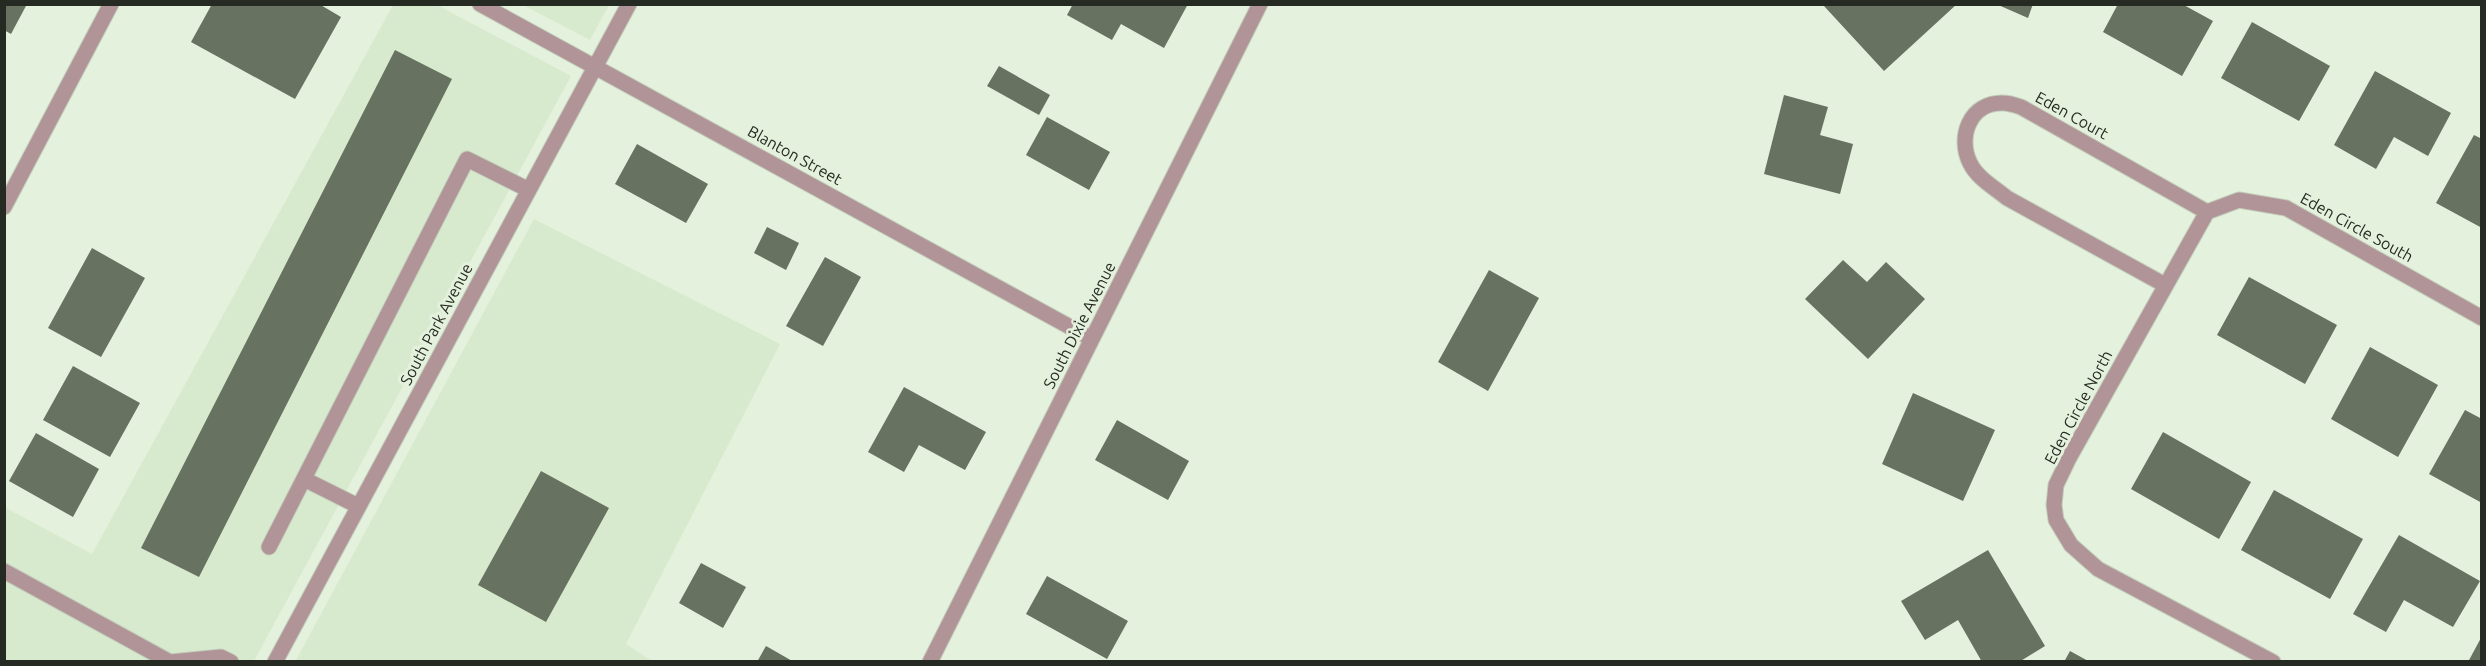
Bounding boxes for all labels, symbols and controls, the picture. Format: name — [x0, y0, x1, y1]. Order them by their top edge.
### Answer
street label: Eden Court — [2032, 88, 2112, 143]
street label: Blanton Street — [745, 122, 846, 189]
street label: Eden Circle South — [2298, 189, 2416, 265]
street label: South Dixie Avenue — [1039, 259, 1119, 391]
street label: South Park Avenue — [396, 260, 476, 388]
street label: Eden Circle North — [2040, 347, 2116, 467]

